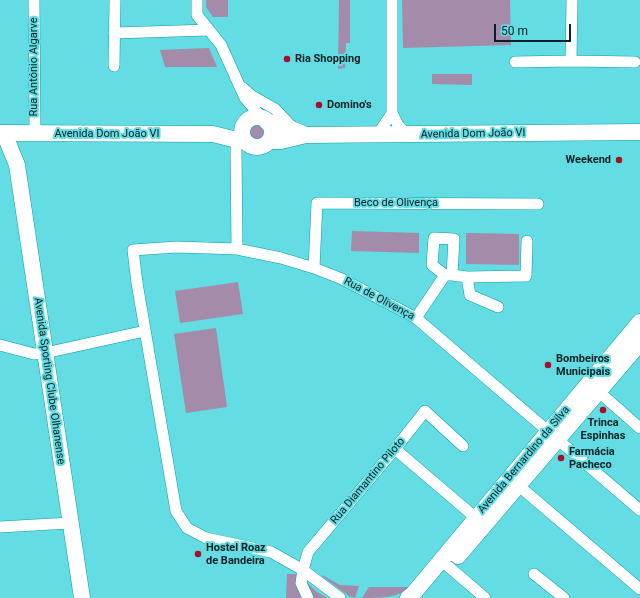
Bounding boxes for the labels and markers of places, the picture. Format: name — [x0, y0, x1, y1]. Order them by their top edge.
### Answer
place label: Ria Shopping — [295, 52, 360, 66]
marker: Ria Shopping — [282, 54, 292, 64]
place label: Domino's — [327, 98, 372, 112]
marker: Domino's — [314, 100, 324, 110]
place label: Weekend — [566, 153, 611, 167]
marker: Weekend — [614, 155, 624, 165]
place label: Bombeiros Municipais — [556, 352, 610, 378]
marker: Bombeiros Municipais — [543, 360, 553, 370]
marker: Trinca Espinhas — [598, 405, 608, 415]
place label: Trinca Espinhas — [581, 416, 625, 442]
place label: Farmácia Pacheco — [569, 445, 615, 471]
marker: Farmácia Pacheco — [556, 453, 566, 463]
place label: Hostel Roaz de Bandeira — [206, 541, 266, 567]
marker: Hostel Roaz de Bandeira — [193, 549, 203, 559]

